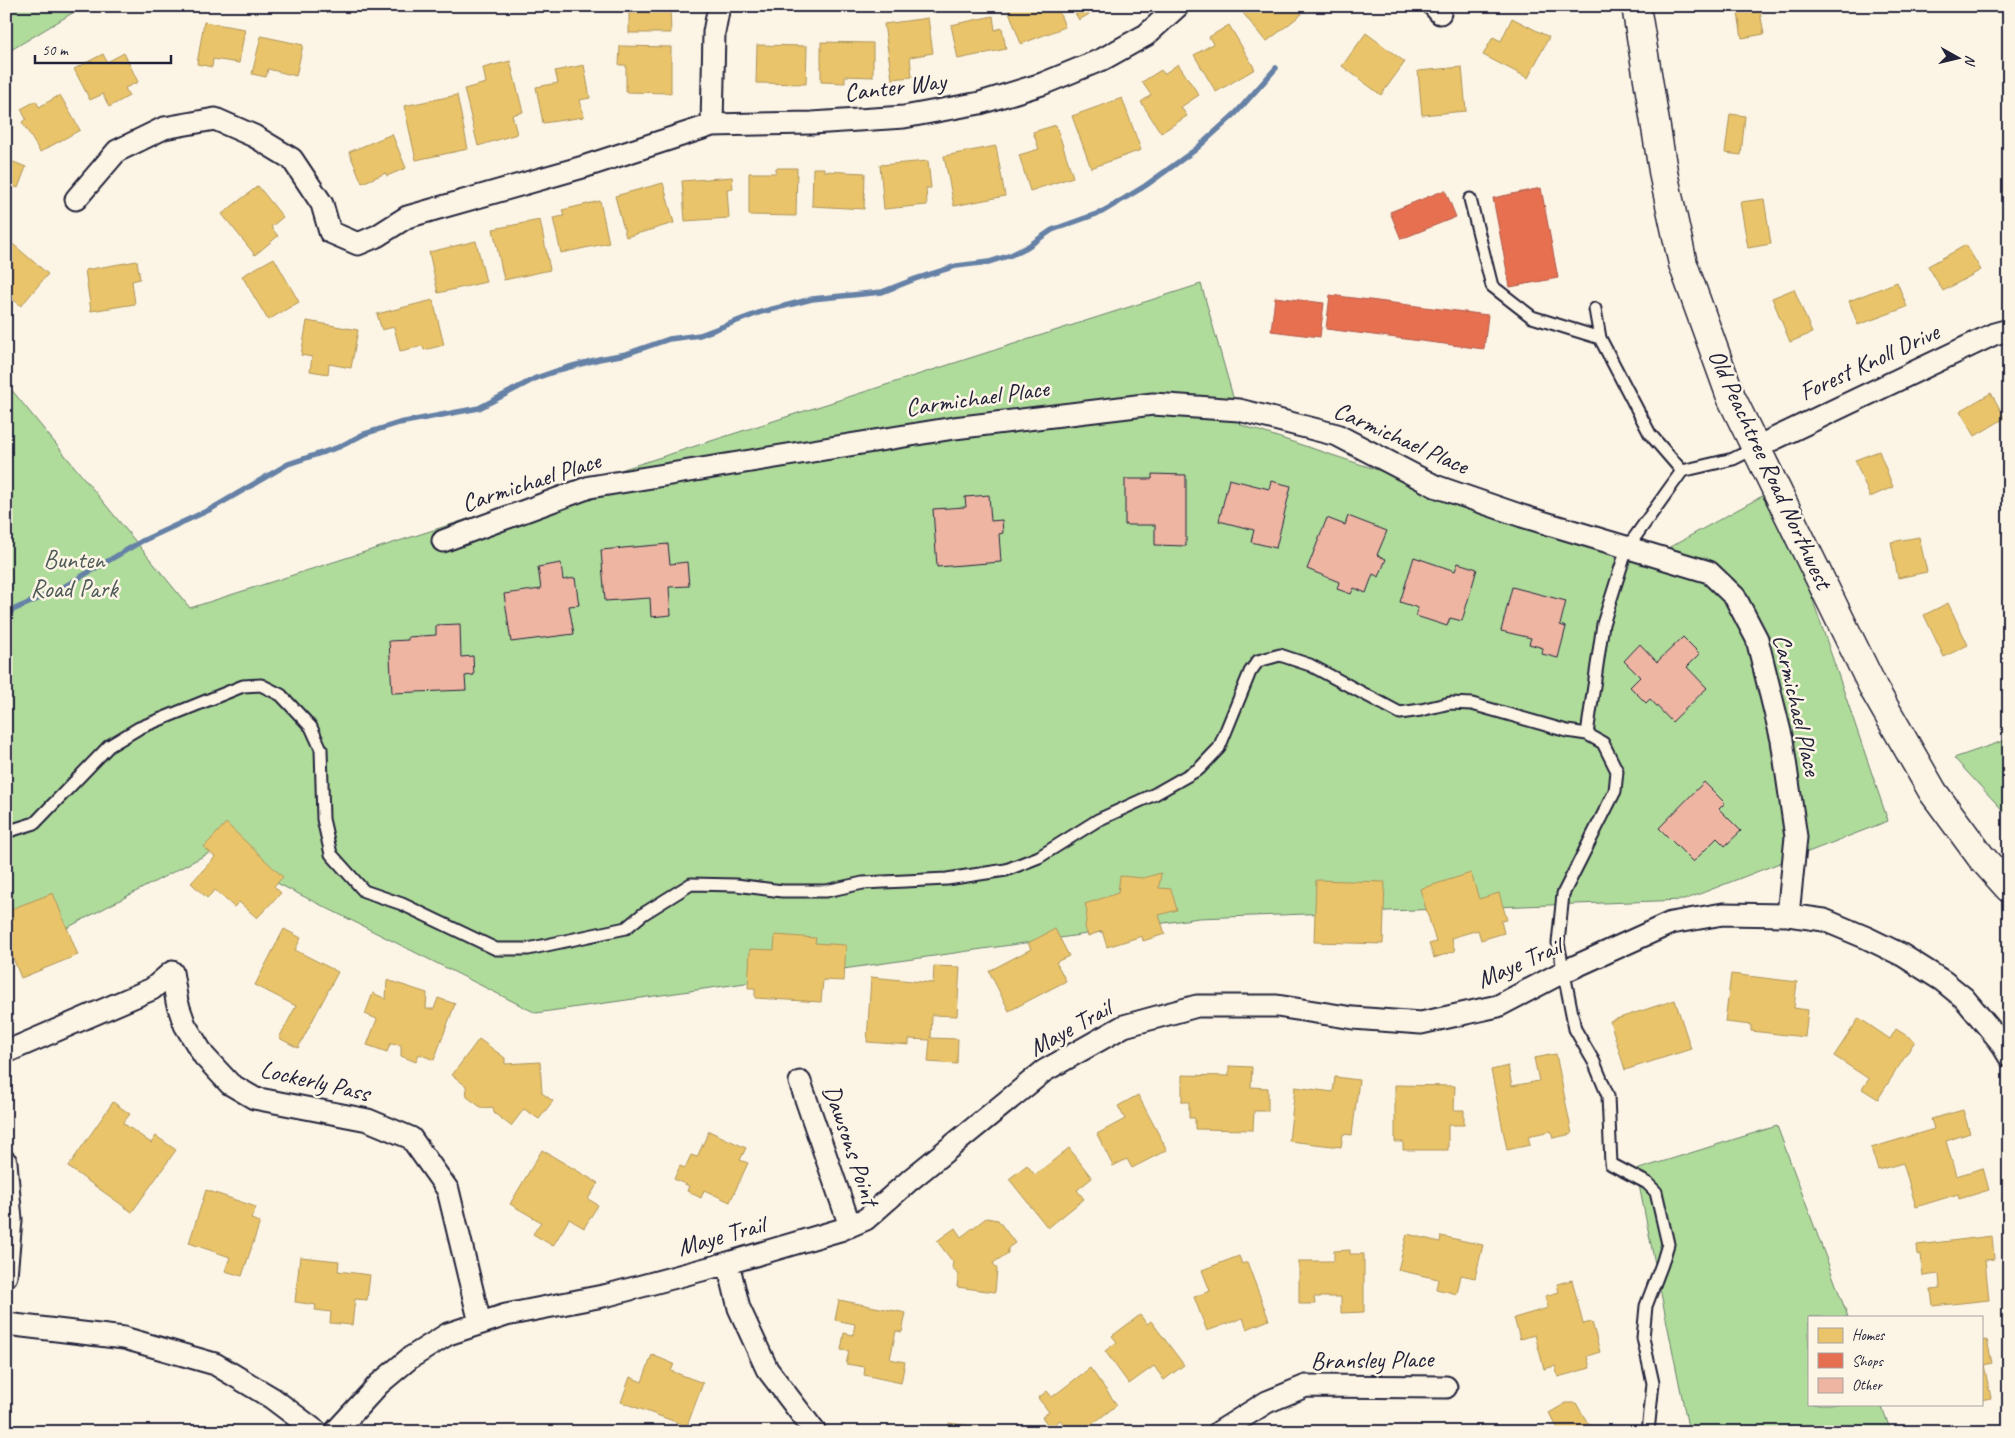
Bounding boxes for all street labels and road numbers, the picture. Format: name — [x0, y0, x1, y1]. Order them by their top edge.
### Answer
street label: Canter Way — [842, 65, 950, 109]
street label: Forest Knoll Drive — [1794, 315, 1946, 408]
street label: Old Peachtree Road Northwest — [1700, 344, 1841, 596]
street label: Carmichael Place — [903, 372, 1052, 424]
street label: Carmichael Place — [1329, 394, 1475, 483]
street label: Carmichael Place — [458, 444, 606, 519]
street label: Carmichael Place — [1765, 631, 1829, 781]
street label: Maye Trail — [1472, 928, 1571, 996]
street label: Maye Trail — [1023, 990, 1121, 1064]
street label: Lockerly Pass — [257, 1053, 375, 1110]
street label: Dawsons Point — [816, 1081, 888, 1213]
street label: Maye Trail — [674, 1207, 773, 1264]
street label: Bransley Place — [1310, 1343, 1435, 1377]

